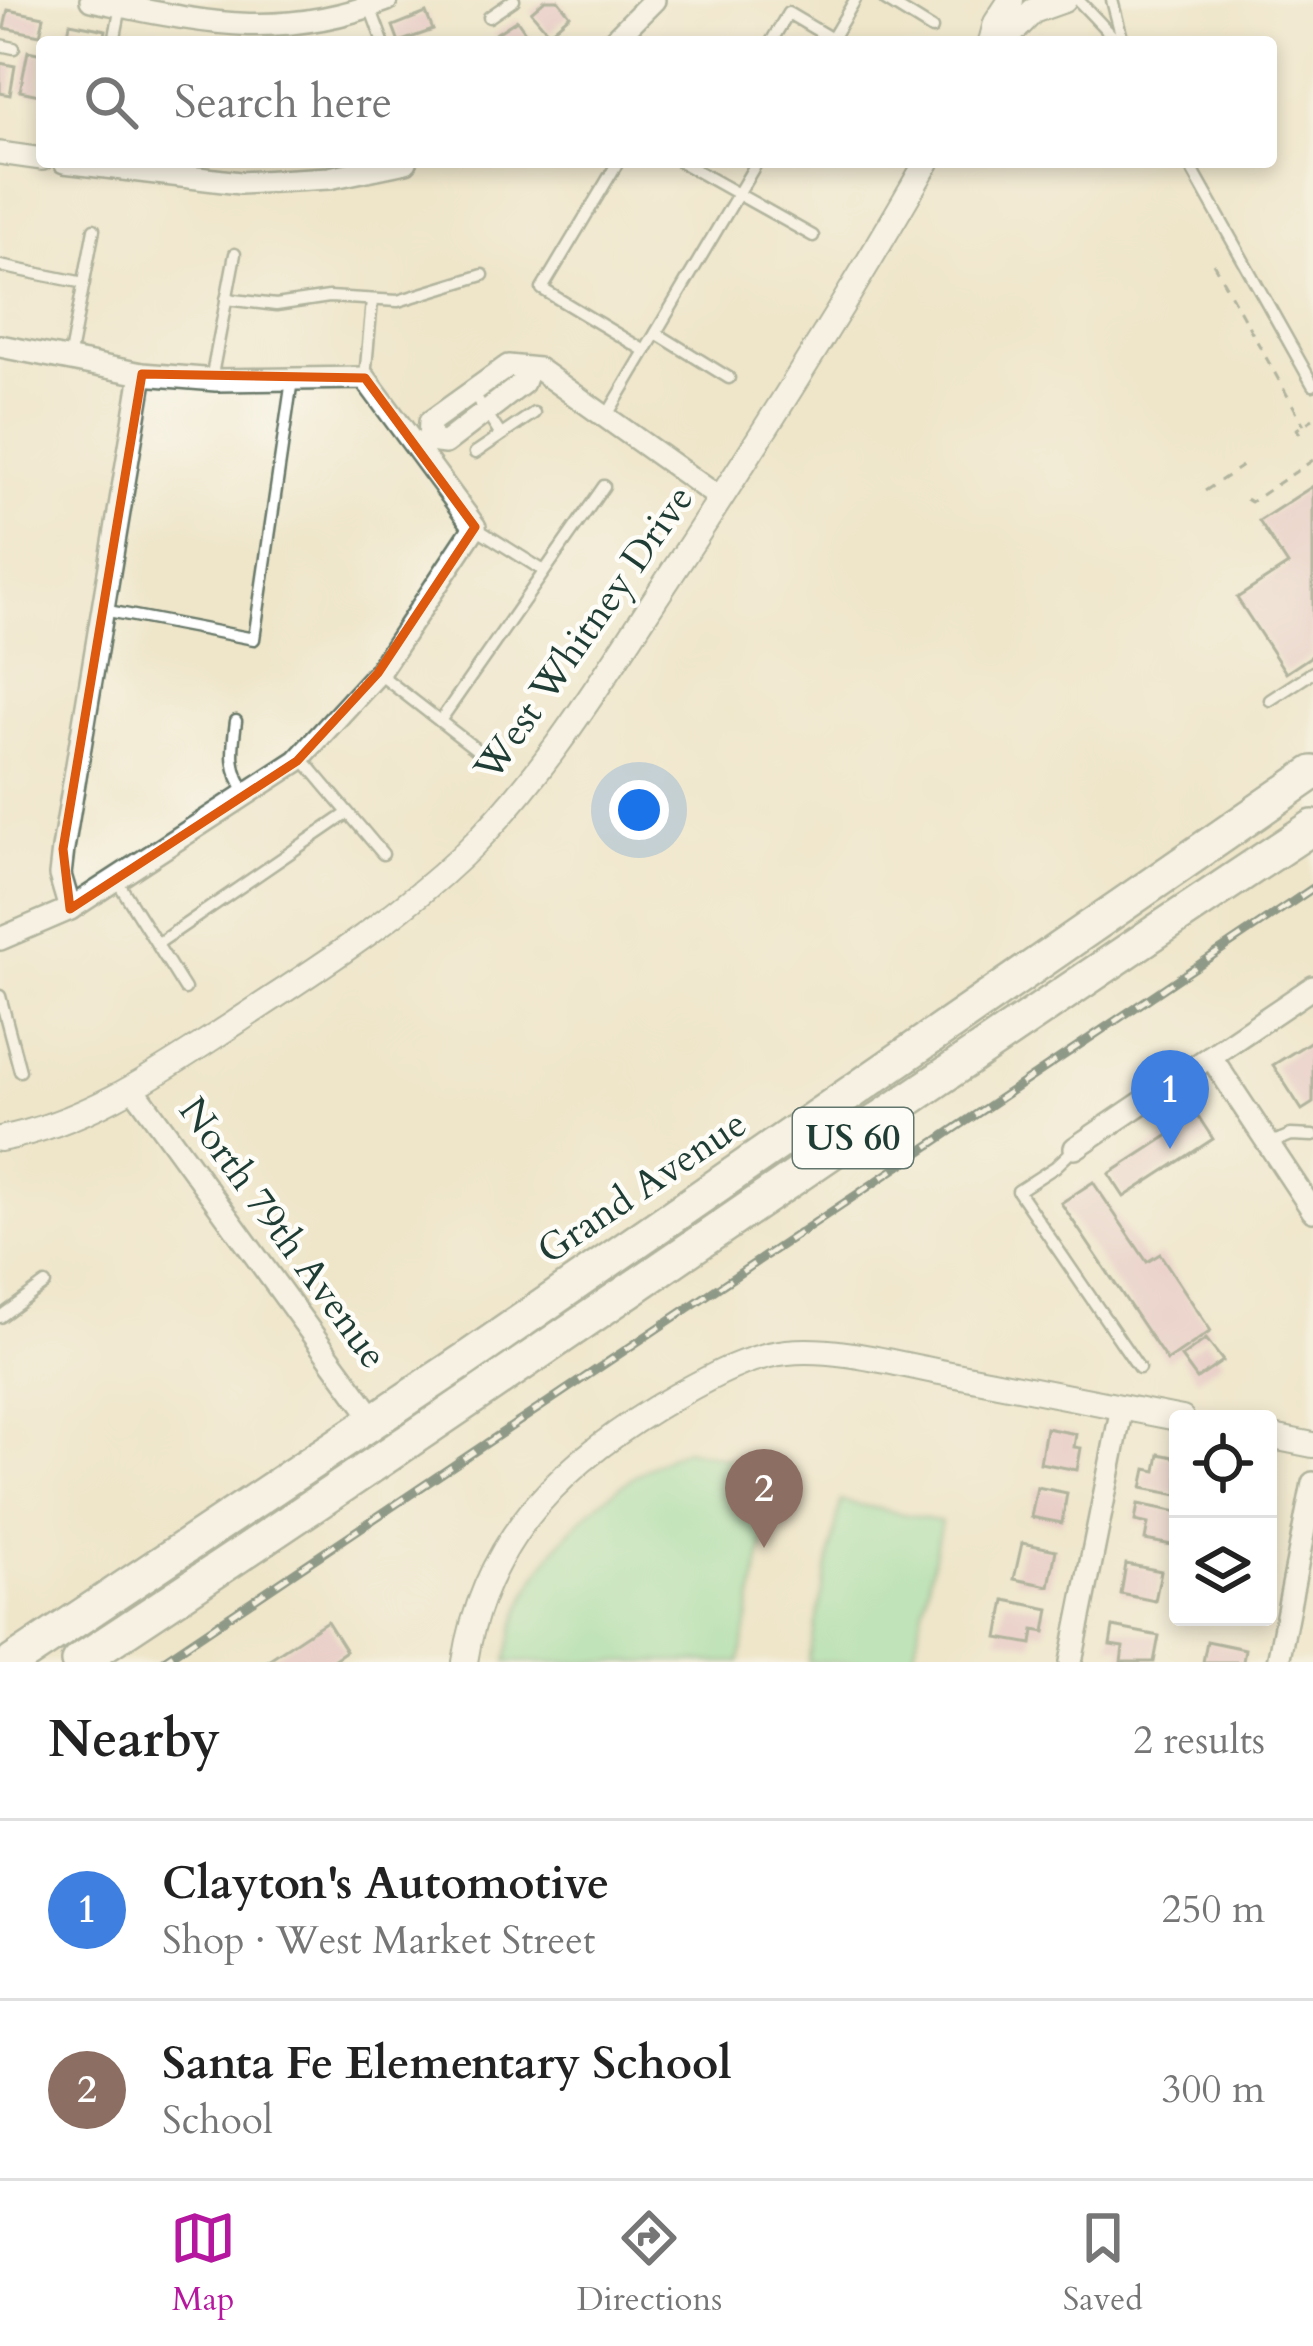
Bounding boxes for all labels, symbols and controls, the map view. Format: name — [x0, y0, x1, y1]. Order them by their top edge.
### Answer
search box — [36, 36, 1277, 168]
icon: search — [78, 69, 144, 135]
text: Search here — [174, 72, 392, 133]
street label: West Whitney Drive — [461, 475, 706, 792]
your location — [609, 780, 669, 840]
pin: 1 — [1131, 1050, 1209, 1149]
street label: North 79th Avenue — [167, 1087, 399, 1379]
street label: Grand Avenue — [527, 1097, 757, 1277]
road number: US 60 — [793, 1108, 913, 1168]
map controls — [1169, 1410, 1277, 1626]
button: locate — [1169, 1410, 1277, 1518]
pin: 2 — [725, 1449, 803, 1548]
button: layers — [1169, 1518, 1277, 1626]
text: Nearby — [48, 1705, 220, 1775]
text: 2 results — [1133, 1714, 1265, 1767]
text: Clayton's Automotive — [162, 1853, 609, 1914]
text: 1 — [77, 1883, 97, 1936]
text: 250 m — [1162, 1883, 1265, 1936]
text: Shop · West Market Street — [162, 1914, 595, 1967]
text: Santa Fe Elementary School — [162, 2033, 732, 2094]
text: 2 — [77, 2063, 97, 2116]
text: 300 m — [1162, 2063, 1265, 2116]
text: School — [162, 2094, 273, 2147]
tab: Map — [170, 2205, 236, 2322]
tab: Directions — [577, 2205, 722, 2322]
tab: Saved — [1063, 2205, 1143, 2322]

